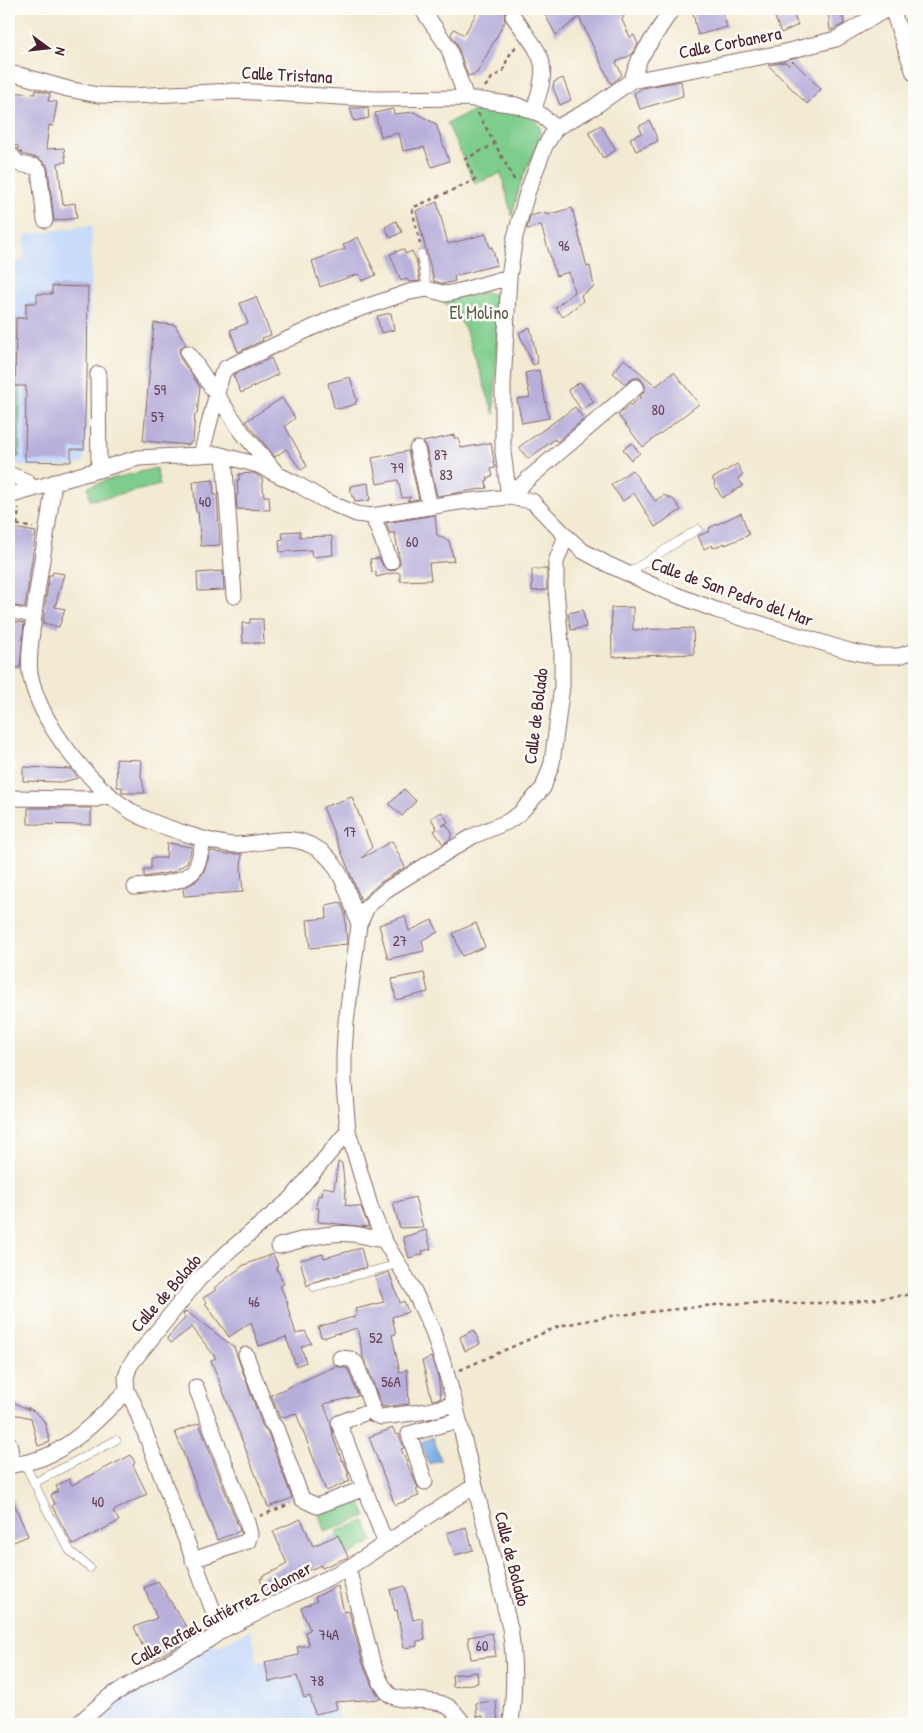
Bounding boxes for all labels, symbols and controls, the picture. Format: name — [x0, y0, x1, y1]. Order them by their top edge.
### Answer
street label: Calle Corbanera — [677, 20, 783, 65]
north arrow — [22, 22, 72, 72]
text: N — [51, 45, 71, 58]
street label: Calle Tristana — [241, 60, 333, 89]
house number: 96 — [558, 235, 570, 256]
park label: El Molino — [449, 300, 509, 325]
house number: 59 — [154, 379, 166, 400]
house number: 80 — [651, 399, 665, 420]
house number: 57 — [151, 406, 165, 427]
house number: 87 — [434, 444, 448, 465]
house number: 79 — [391, 457, 404, 478]
house number: 83 — [439, 464, 453, 485]
house number: 40 — [199, 491, 211, 512]
house number: 60 — [406, 531, 419, 552]
street label: Calle de San Pedro del Mar — [648, 551, 817, 633]
street label: Calle de Bolado — [517, 666, 554, 766]
house number: 17 — [344, 821, 356, 842]
house number: 27 — [393, 930, 407, 951]
street label: Calle de Bolado — [124, 1248, 207, 1337]
house number: 46 — [248, 1291, 260, 1312]
house number: 52 — [369, 1327, 383, 1348]
house number: 56A — [381, 1371, 402, 1392]
house number: 40 — [92, 1491, 104, 1512]
street label: Calle de Bolado — [489, 1509, 536, 1609]
street label: Calle Rafael Gutiérrez Colomer — [126, 1555, 316, 1672]
house number: 74A — [319, 1624, 340, 1645]
house number: 60 — [476, 1635, 489, 1656]
house number: 78 — [310, 1670, 324, 1691]

